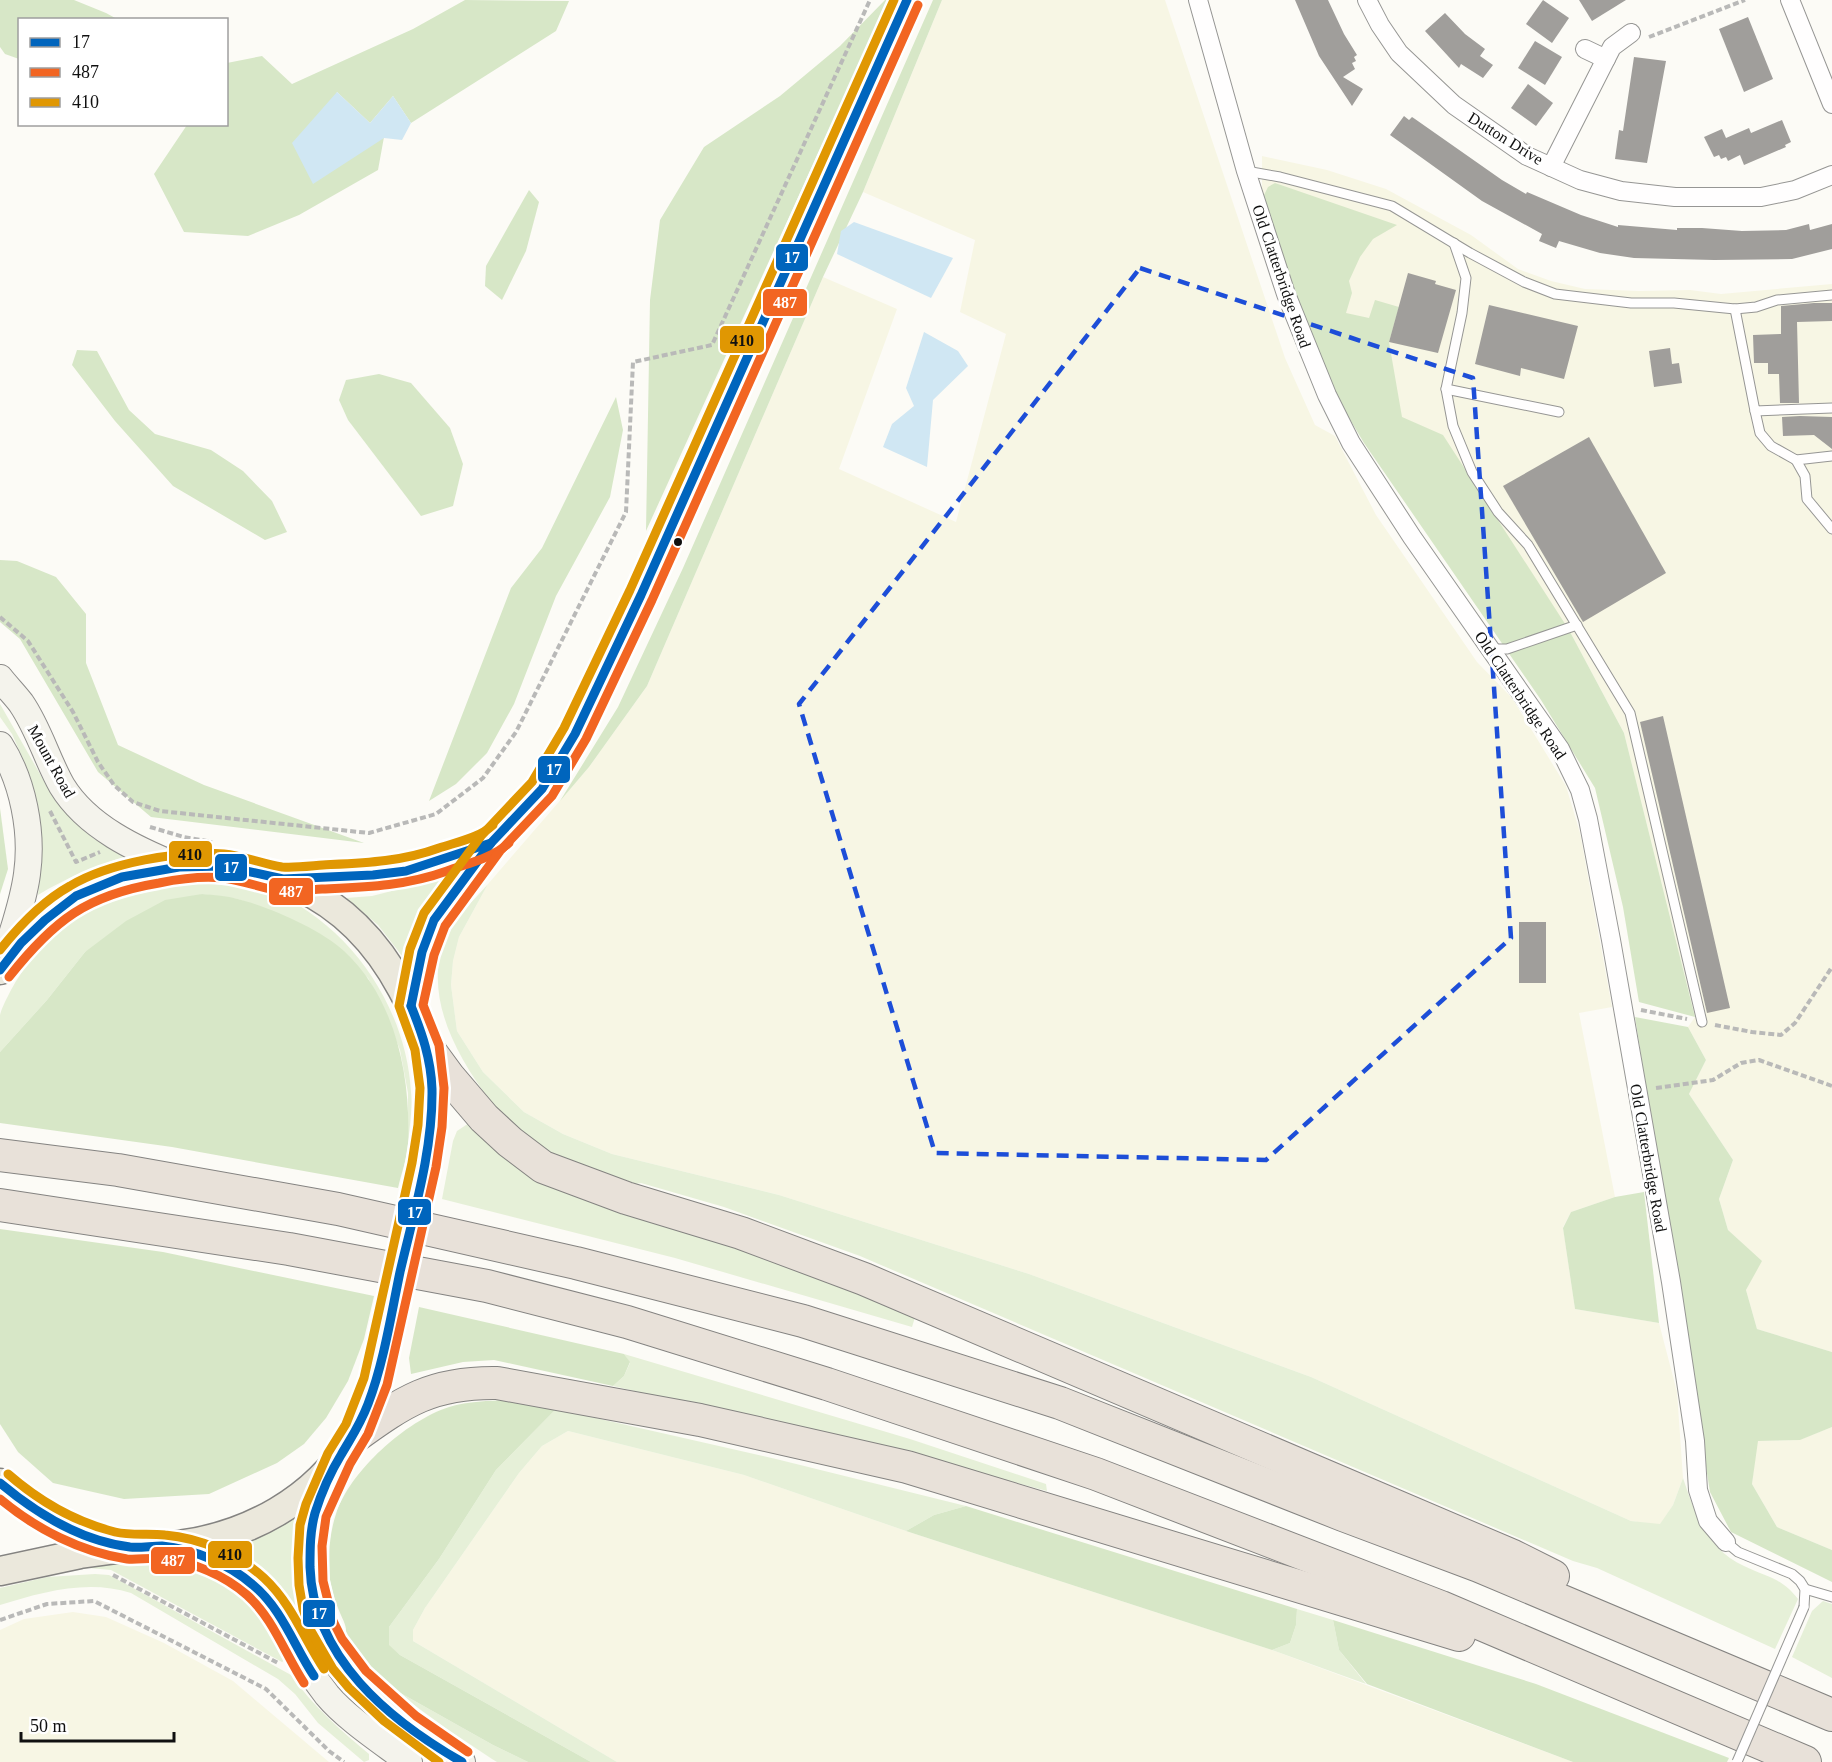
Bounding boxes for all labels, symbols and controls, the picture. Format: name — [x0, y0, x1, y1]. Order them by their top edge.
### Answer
legend — [18, 18, 228, 126]
text: 17 — [72, 32, 90, 52]
text: 487 — [72, 62, 99, 82]
text: 410 — [72, 92, 99, 112]
street label: Dutton Drive — [1465, 109, 1546, 168]
street label: Old Clatterbridge Road — [1248, 202, 1314, 350]
line badge: 17 — [775, 243, 809, 272]
text: 17 — [784, 249, 800, 266]
line badge: 487 — [762, 288, 808, 317]
text: 487 — [773, 294, 797, 311]
line badge: 410 — [719, 325, 765, 354]
text: 410 — [730, 332, 754, 349]
unlabelled marker — [672, 536, 684, 548]
street label: Old Clatterbridge Road — [1471, 628, 1570, 763]
street label: Mount Road — [25, 722, 78, 801]
line badge: 17 — [537, 755, 571, 784]
text: 17 — [546, 761, 562, 778]
line badge: 410 — [168, 840, 213, 868]
text: 410 — [178, 846, 202, 863]
line badge: 17 — [214, 853, 248, 882]
text: 17 — [223, 859, 239, 876]
line badge: 487 — [268, 877, 314, 906]
text: 487 — [279, 883, 303, 900]
street label: Old Clatterbridge Road — [1626, 1083, 1670, 1234]
line badge: 17 — [397, 1198, 432, 1226]
text: 17 — [407, 1204, 423, 1221]
line badge: 410 — [207, 1540, 253, 1569]
line badge: 487 — [150, 1546, 196, 1575]
text: 410 — [218, 1546, 242, 1563]
text: 487 — [161, 1552, 185, 1569]
line badge: 17 — [302, 1599, 336, 1628]
text: 17 — [311, 1605, 327, 1622]
scale bar — [21, 1705, 174, 1743]
text: 50 m — [30, 1716, 67, 1736]

